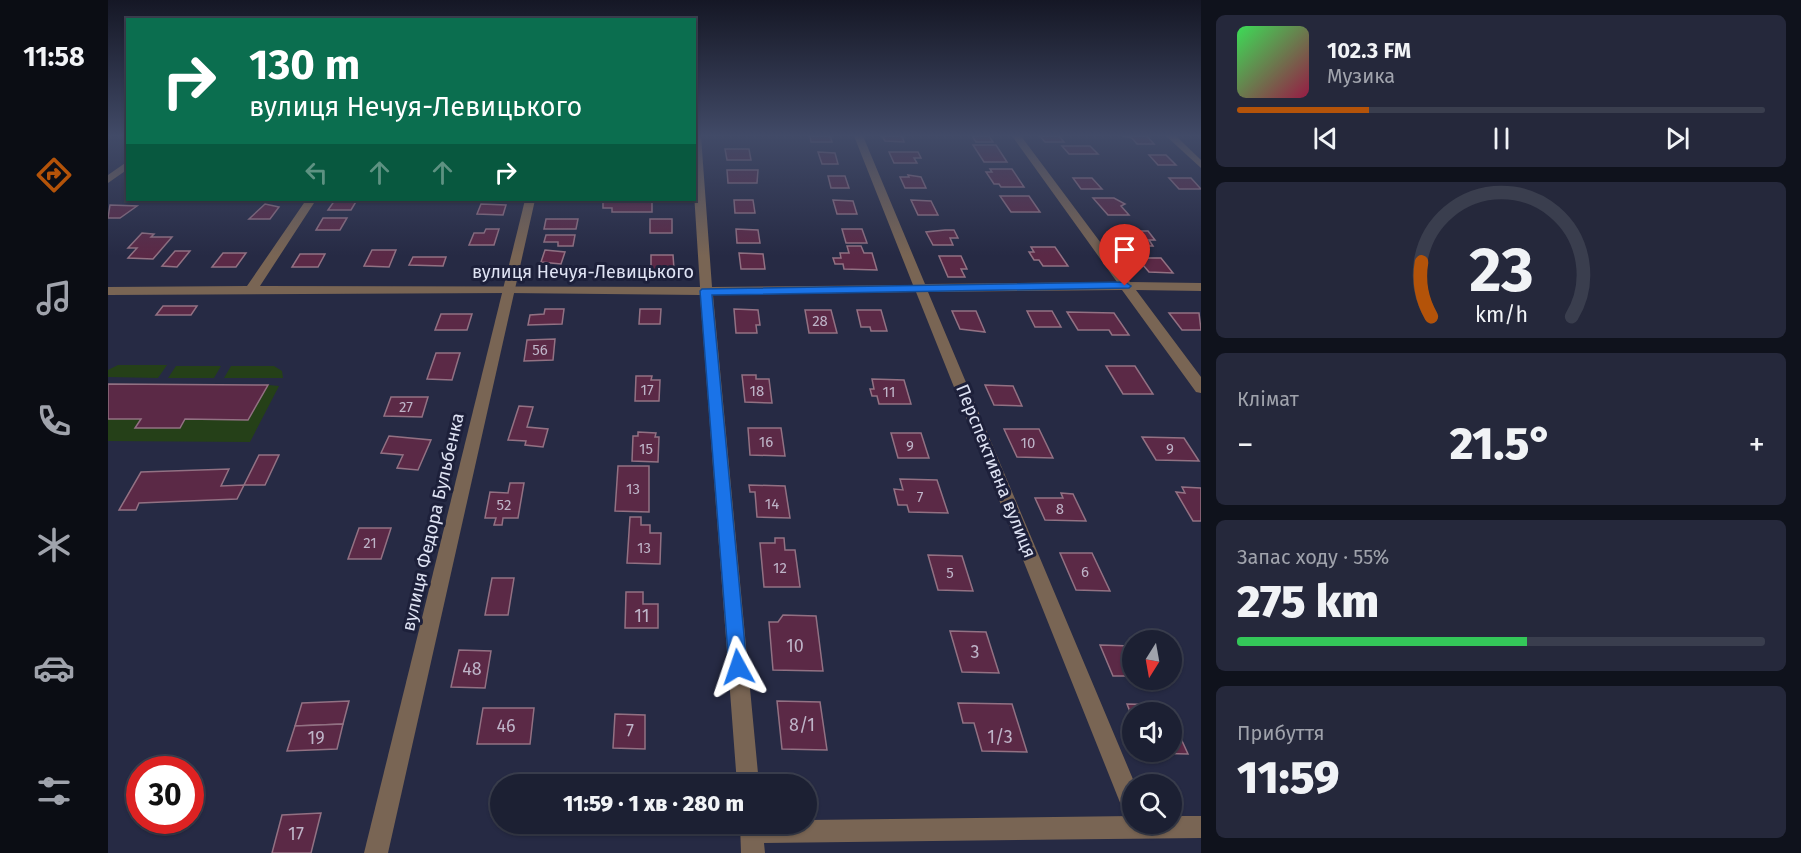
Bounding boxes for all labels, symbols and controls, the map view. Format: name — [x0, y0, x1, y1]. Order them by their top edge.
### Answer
text: 102.3 FM — [1327, 37, 1411, 64]
text: 130 m — [249, 40, 360, 90]
text: 11:58 — [23, 41, 85, 73]
icon: right — [150, 42, 228, 120]
text: Музика — [1327, 64, 1395, 88]
text: вулиця Нечуя-Левицького — [249, 91, 582, 123]
icon: previous — [1309, 122, 1342, 155]
icon: pause — [1485, 122, 1518, 155]
icon: next — [1661, 122, 1694, 155]
icon: directions — [33, 154, 75, 196]
icon: left — [300, 156, 333, 189]
icon: ahead — [363, 156, 396, 189]
icon: ahead — [426, 156, 459, 189]
icon: right — [489, 156, 522, 189]
pin — [1099, 224, 1150, 286]
icon: arrive — [1108, 233, 1141, 266]
text: 23 — [1469, 233, 1533, 308]
street label: вулиця Нечуя-Левицького — [472, 261, 694, 283]
icon: music — [33, 277, 75, 319]
text: km/h — [1474, 302, 1528, 328]
house number: 28 — [812, 312, 828, 330]
house number: 56 — [532, 341, 548, 359]
house number: 17 — [640, 381, 654, 399]
street label: Перспективна вулиця — [951, 381, 1041, 561]
house number: 18 — [750, 382, 764, 400]
house number: 11 — [883, 383, 895, 401]
text: Клімат — [1237, 387, 1299, 411]
house number: 27 — [399, 398, 413, 416]
icon: phone — [33, 400, 75, 442]
street label: вулиця Федора Бульбенка — [397, 411, 469, 633]
text: 21.5° — [1450, 417, 1552, 471]
text: − — [1237, 425, 1254, 465]
text: + — [1749, 425, 1765, 465]
house number: 16 — [759, 433, 773, 451]
house number: 10 — [1021, 434, 1035, 452]
house number: 9 — [906, 437, 914, 455]
house number: 15 — [639, 440, 653, 458]
house number: 9 — [1166, 440, 1174, 458]
house number: 13 — [626, 480, 640, 498]
house number: 7 — [917, 488, 924, 506]
house number: 14 — [765, 495, 779, 513]
house number: 52 — [497, 496, 511, 514]
house number: 8 — [1056, 500, 1064, 518]
icon: climate — [33, 524, 75, 566]
house number: 21 — [363, 534, 377, 552]
house number: 13 — [637, 539, 651, 557]
text: Запас ходу · 55% — [1237, 545, 1389, 569]
house number: 12 — [773, 559, 787, 577]
house number: 6 — [1081, 563, 1089, 581]
house number: 5 — [946, 564, 954, 582]
text: 275 km — [1237, 575, 1379, 629]
house number: 11 — [634, 605, 650, 627]
north arrow — [1122, 630, 1182, 690]
map controls — [1122, 630, 1182, 834]
position arrow — [706, 635, 770, 699]
house number: 10 — [786, 635, 804, 657]
house number: 3 — [971, 641, 979, 663]
icon: car — [33, 647, 75, 689]
house number: 48 — [462, 658, 482, 680]
button: sound — [1122, 702, 1182, 762]
house number: 8/1 — [789, 714, 815, 736]
house number: 46 — [496, 715, 516, 737]
house number: 7 — [626, 720, 634, 742]
text: Прибуття — [1237, 721, 1325, 745]
house number: 1/3 — [987, 726, 1013, 748]
house number: 19 — [307, 727, 325, 749]
text: 11:59 — [1237, 751, 1340, 805]
speed limit sign: 30 — [126, 756, 204, 834]
icon: filters — [33, 770, 75, 812]
button: search — [1122, 774, 1182, 834]
text: 11:59 · 1 хв · 280 m — [563, 790, 744, 817]
house number: 17 — [288, 823, 304, 845]

